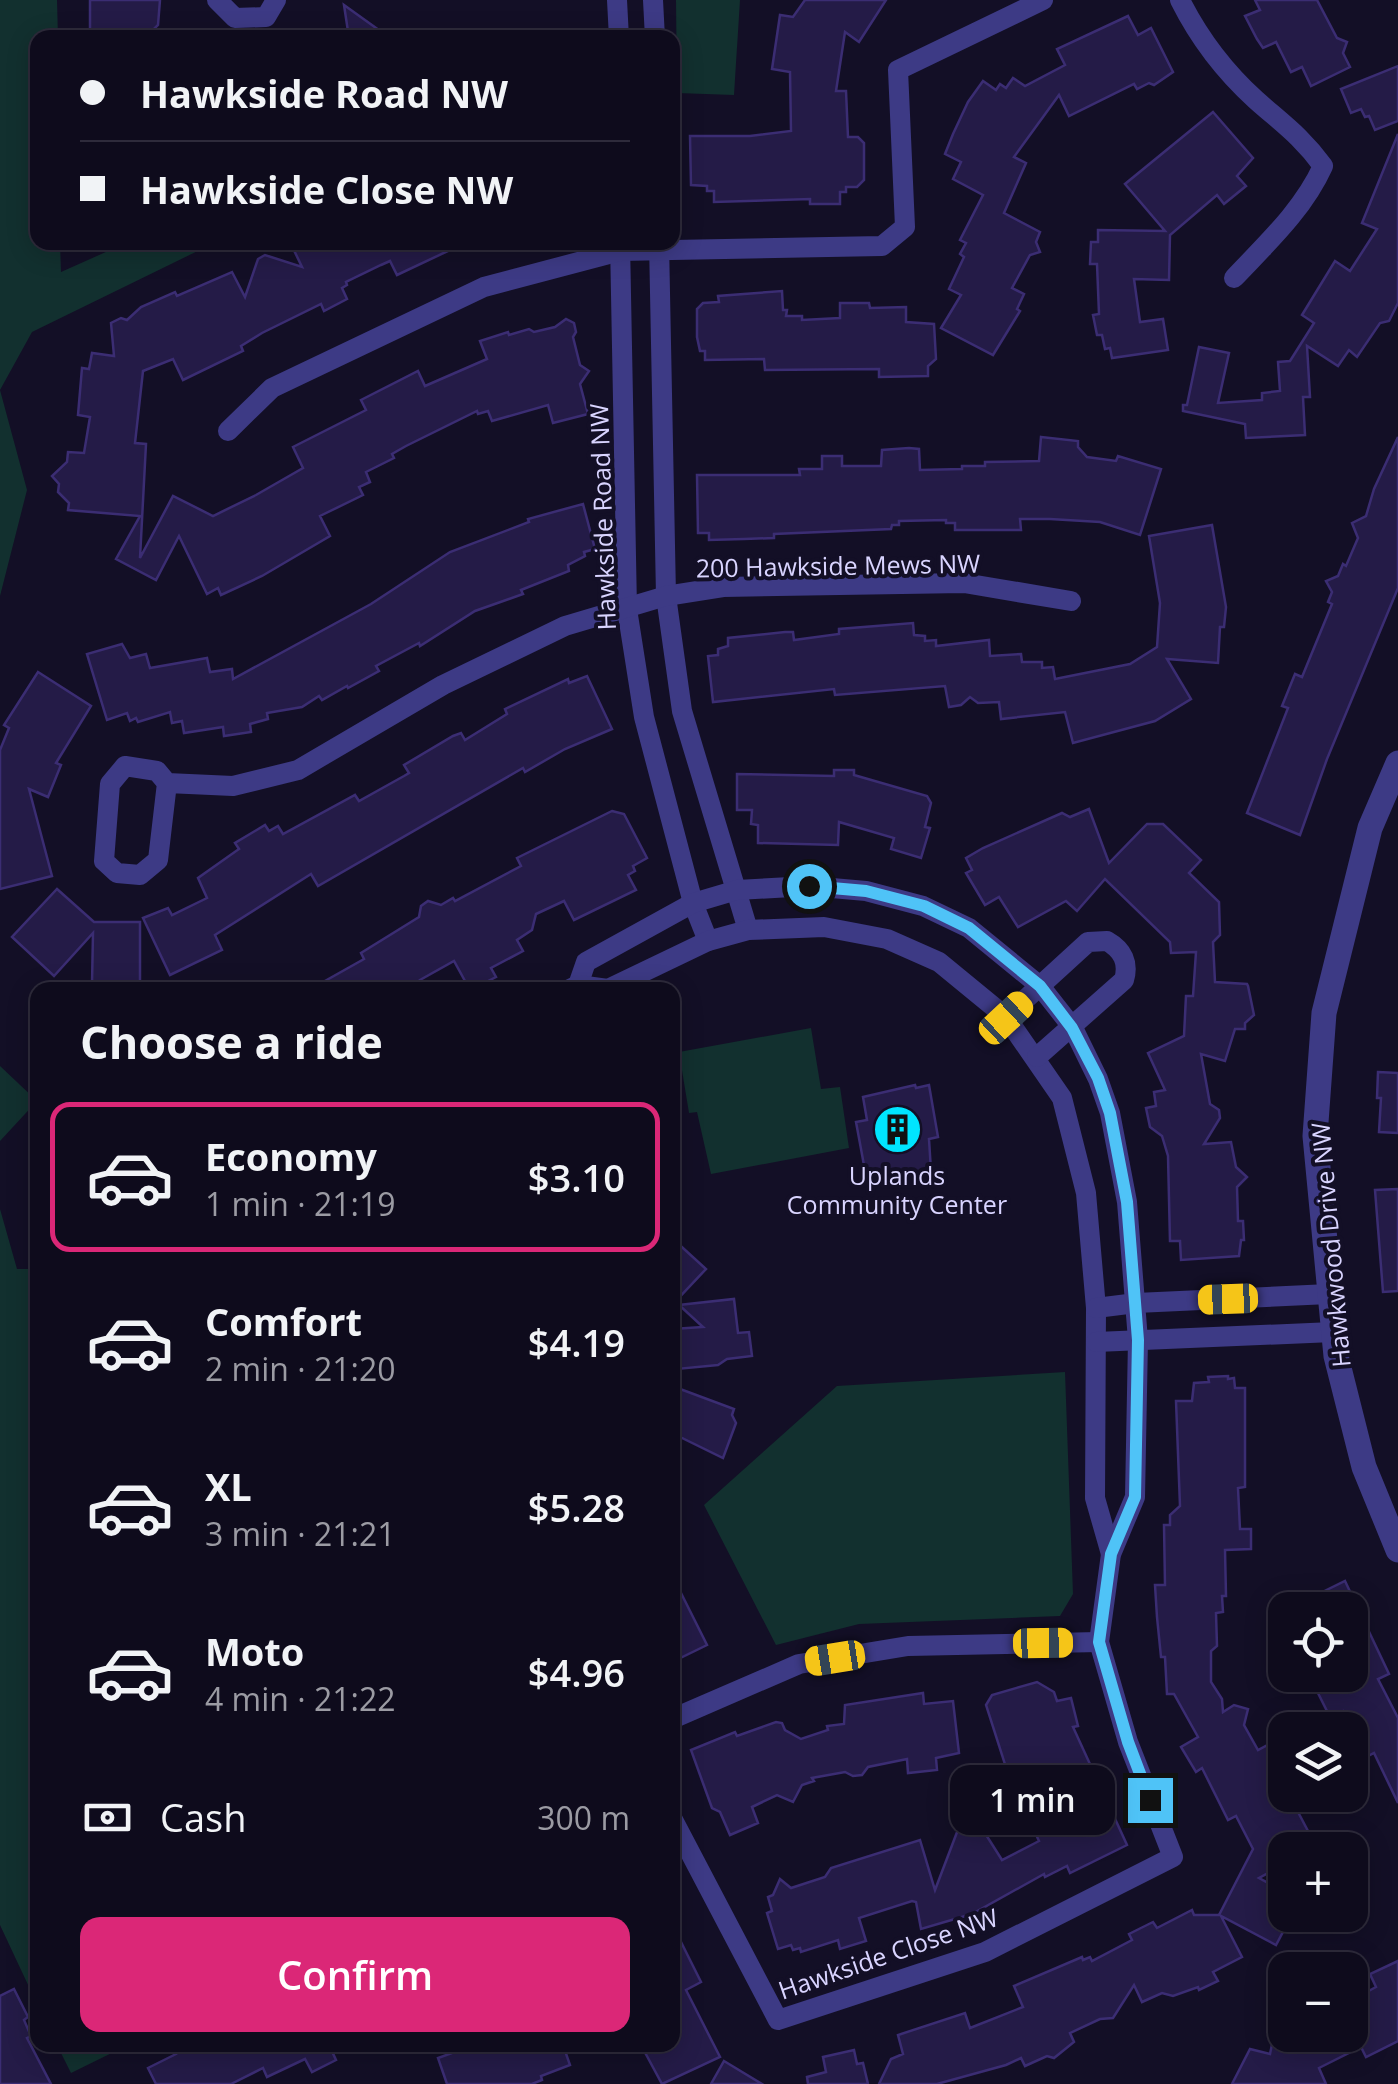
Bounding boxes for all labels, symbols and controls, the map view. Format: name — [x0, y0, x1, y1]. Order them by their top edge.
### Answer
text: Hawkside Road NW — [140, 67, 508, 119]
text: Hawkside Close NW — [140, 163, 513, 215]
street label: Hawkside Road NW — [581, 403, 623, 631]
street label: 200 Hawkside Mews NW — [695, 546, 981, 584]
route start — [787, 864, 832, 909]
car — [974, 987, 1038, 1049]
text: Choose a ride — [80, 1011, 383, 1072]
building icon: Uplands Community Center — [871, 1103, 923, 1155]
street label: Hawkwood Drive NW — [1302, 1121, 1358, 1369]
text: Economy — [205, 1130, 377, 1182]
icon: car — [85, 1132, 175, 1222]
text: $3.10 — [528, 1151, 625, 1203]
place label: Uplands Community Center — [787, 1158, 1007, 1221]
text: 1 min · 21:19 — [205, 1182, 396, 1225]
car — [1197, 1283, 1259, 1315]
text: Comfort — [205, 1295, 362, 1347]
icon: car — [85, 1297, 175, 1387]
text: $4.19 — [528, 1316, 625, 1368]
text: 2 min · 21:20 — [205, 1347, 396, 1390]
text: XL — [205, 1460, 252, 1512]
icon: car — [85, 1462, 175, 1552]
text: $5.28 — [528, 1481, 625, 1533]
text: 3 min · 21:21 — [205, 1512, 396, 1555]
map controls — [1268, 1592, 1368, 2052]
button: locate — [1268, 1592, 1368, 1692]
text: Moto — [205, 1625, 304, 1677]
icon: car — [85, 1627, 175, 1717]
car — [1013, 1627, 1073, 1659]
car — [803, 1638, 867, 1678]
text: $4.96 — [528, 1646, 625, 1698]
text: 4 min · 21:22 — [205, 1677, 396, 1720]
button: layers — [1268, 1712, 1368, 1812]
callout: 1 min — [950, 1765, 1115, 1835]
text: 1 min — [989, 1778, 1076, 1821]
route end — [1128, 1778, 1173, 1823]
icon: cash — [80, 1790, 135, 1845]
text: Cash — [160, 1791, 246, 1843]
text: 300 m — [537, 1796, 630, 1839]
button: + — [1268, 1832, 1368, 1932]
street label: Hawkside Close NW — [774, 1899, 1002, 2007]
button: Confirm — [80, 1917, 630, 2032]
button: − — [1268, 1952, 1368, 2052]

